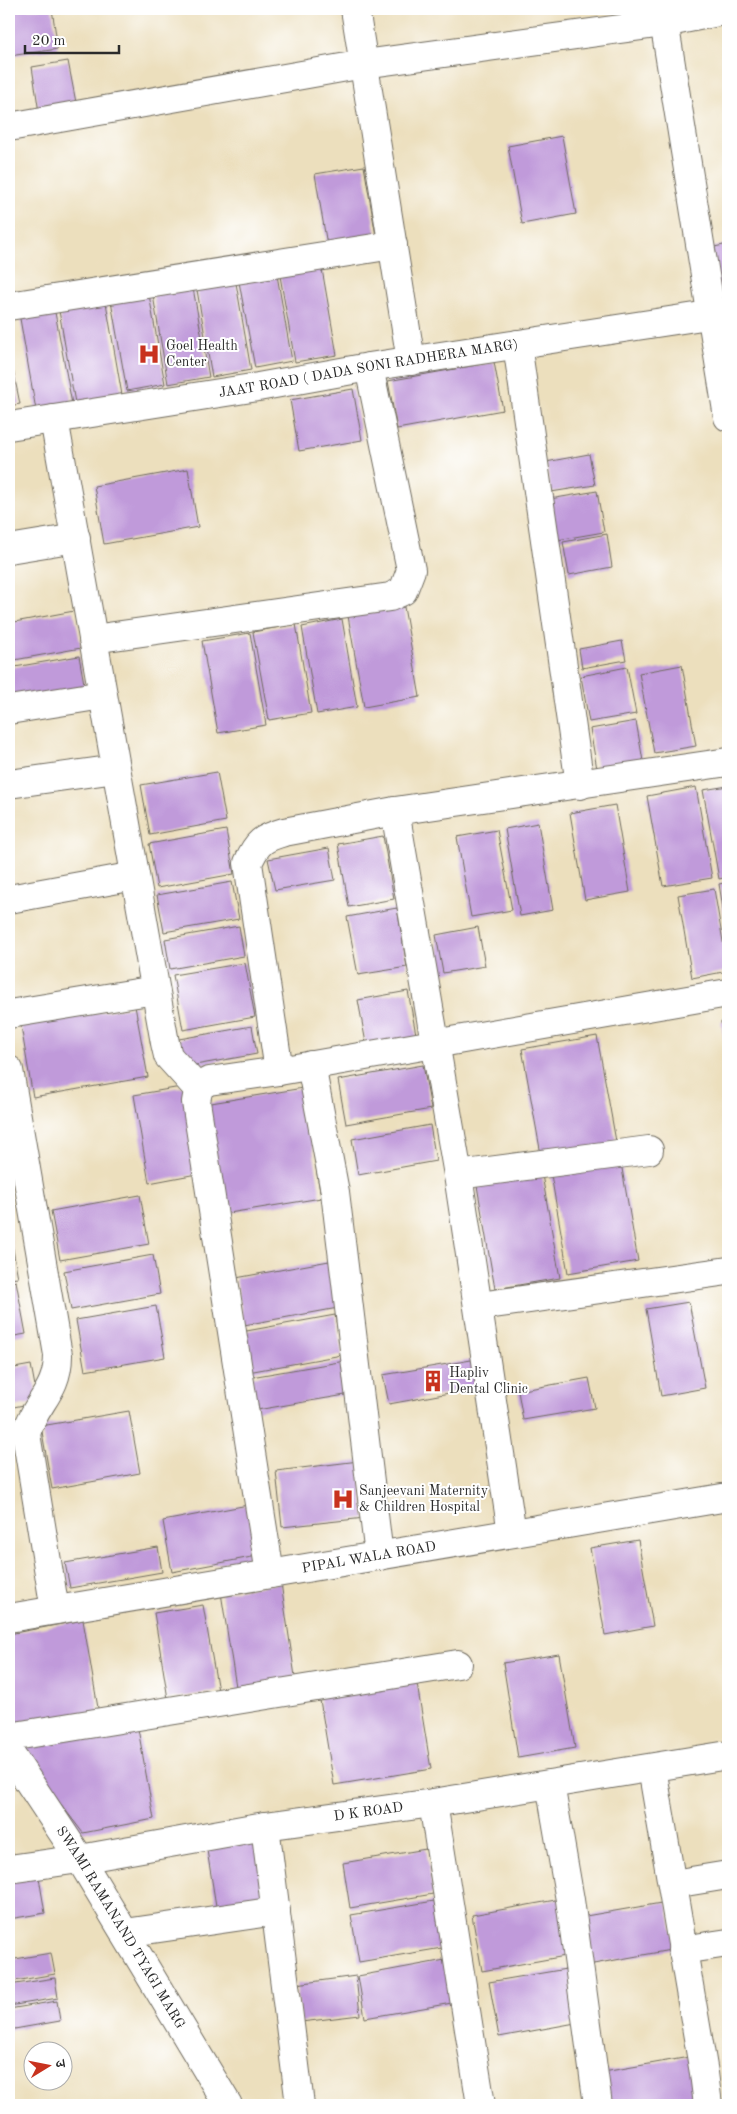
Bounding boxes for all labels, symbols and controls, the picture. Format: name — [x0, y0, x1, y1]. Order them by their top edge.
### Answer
scale bar — [25, 22, 119, 54]
text: 20 m — [32, 34, 66, 49]
street label: JAAT ROAD ( DADA SONI RADHERA MARG) — [218, 337, 519, 400]
place label: Goel Health Center — [166, 339, 238, 369]
hospital icon: Goel Health Center — [136, 341, 162, 367]
place label: Hapliv Dental Clinic — [449, 1366, 528, 1396]
building icon: Hapliv Dental Clinic — [420, 1368, 446, 1394]
place label: Sanjeevani Maternity & Children Hospital — [359, 1484, 489, 1514]
hospital icon: Sanjeevani Maternity & Children Hospital — [330, 1486, 356, 1512]
street label: PIPAL WALA ROAD — [301, 1539, 437, 1576]
street label: D K ROAD — [333, 1800, 404, 1824]
street label: SWAMI RAMANAND TYAGI MARG — [53, 1824, 187, 2031]
north arrow — [22, 2042, 72, 2092]
text: उ — [52, 2058, 67, 2069]

